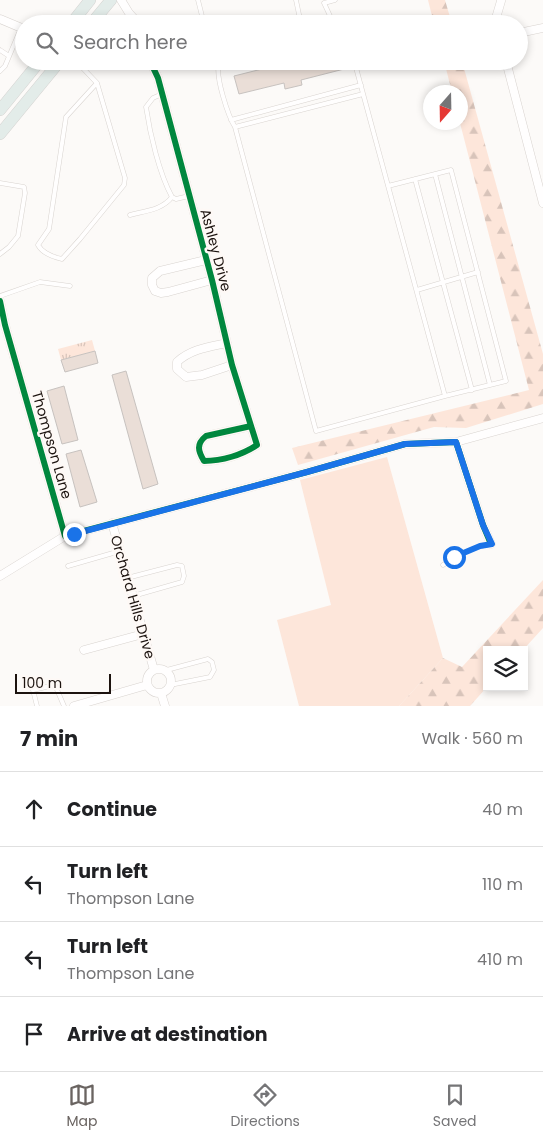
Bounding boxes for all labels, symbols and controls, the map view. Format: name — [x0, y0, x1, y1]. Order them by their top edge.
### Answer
search box — [15, 15, 528, 70]
icon: search — [33, 29, 61, 57]
text: Search here — [73, 29, 187, 56]
north arrow — [423, 85, 468, 130]
street label: Ashley Drive — [195, 207, 237, 294]
street label: Thompson Lane — [27, 389, 77, 502]
route end — [63, 523, 86, 546]
street label: Orchard Hills Drive — [106, 533, 160, 661]
route start — [443, 546, 466, 569]
map controls — [483, 646, 528, 691]
button: layers — [483, 646, 528, 691]
scale bar — [15, 671, 111, 694]
text: 100 m — [22, 673, 62, 693]
text: 7 min — [20, 724, 78, 753]
text: Walk · 560 m — [421, 727, 523, 750]
icon: ahead — [20, 795, 48, 823]
text: Continue — [67, 796, 157, 823]
text: 40 m — [482, 798, 523, 821]
text: Turn left — [67, 858, 148, 885]
icon: left — [20, 870, 48, 898]
text: 110 m — [482, 873, 523, 896]
text: Thompson Lane — [67, 887, 194, 910]
text: Turn left — [67, 933, 148, 960]
icon: left — [20, 945, 48, 973]
text: 410 m — [477, 948, 523, 971]
text: Thompson Lane — [67, 962, 194, 985]
icon: arrive — [20, 1020, 48, 1048]
text: Arrive at destination — [67, 1021, 268, 1048]
tab: Map — [66, 1081, 97, 1132]
tab: Directions — [230, 1081, 300, 1132]
tab: Saved — [433, 1081, 477, 1132]

